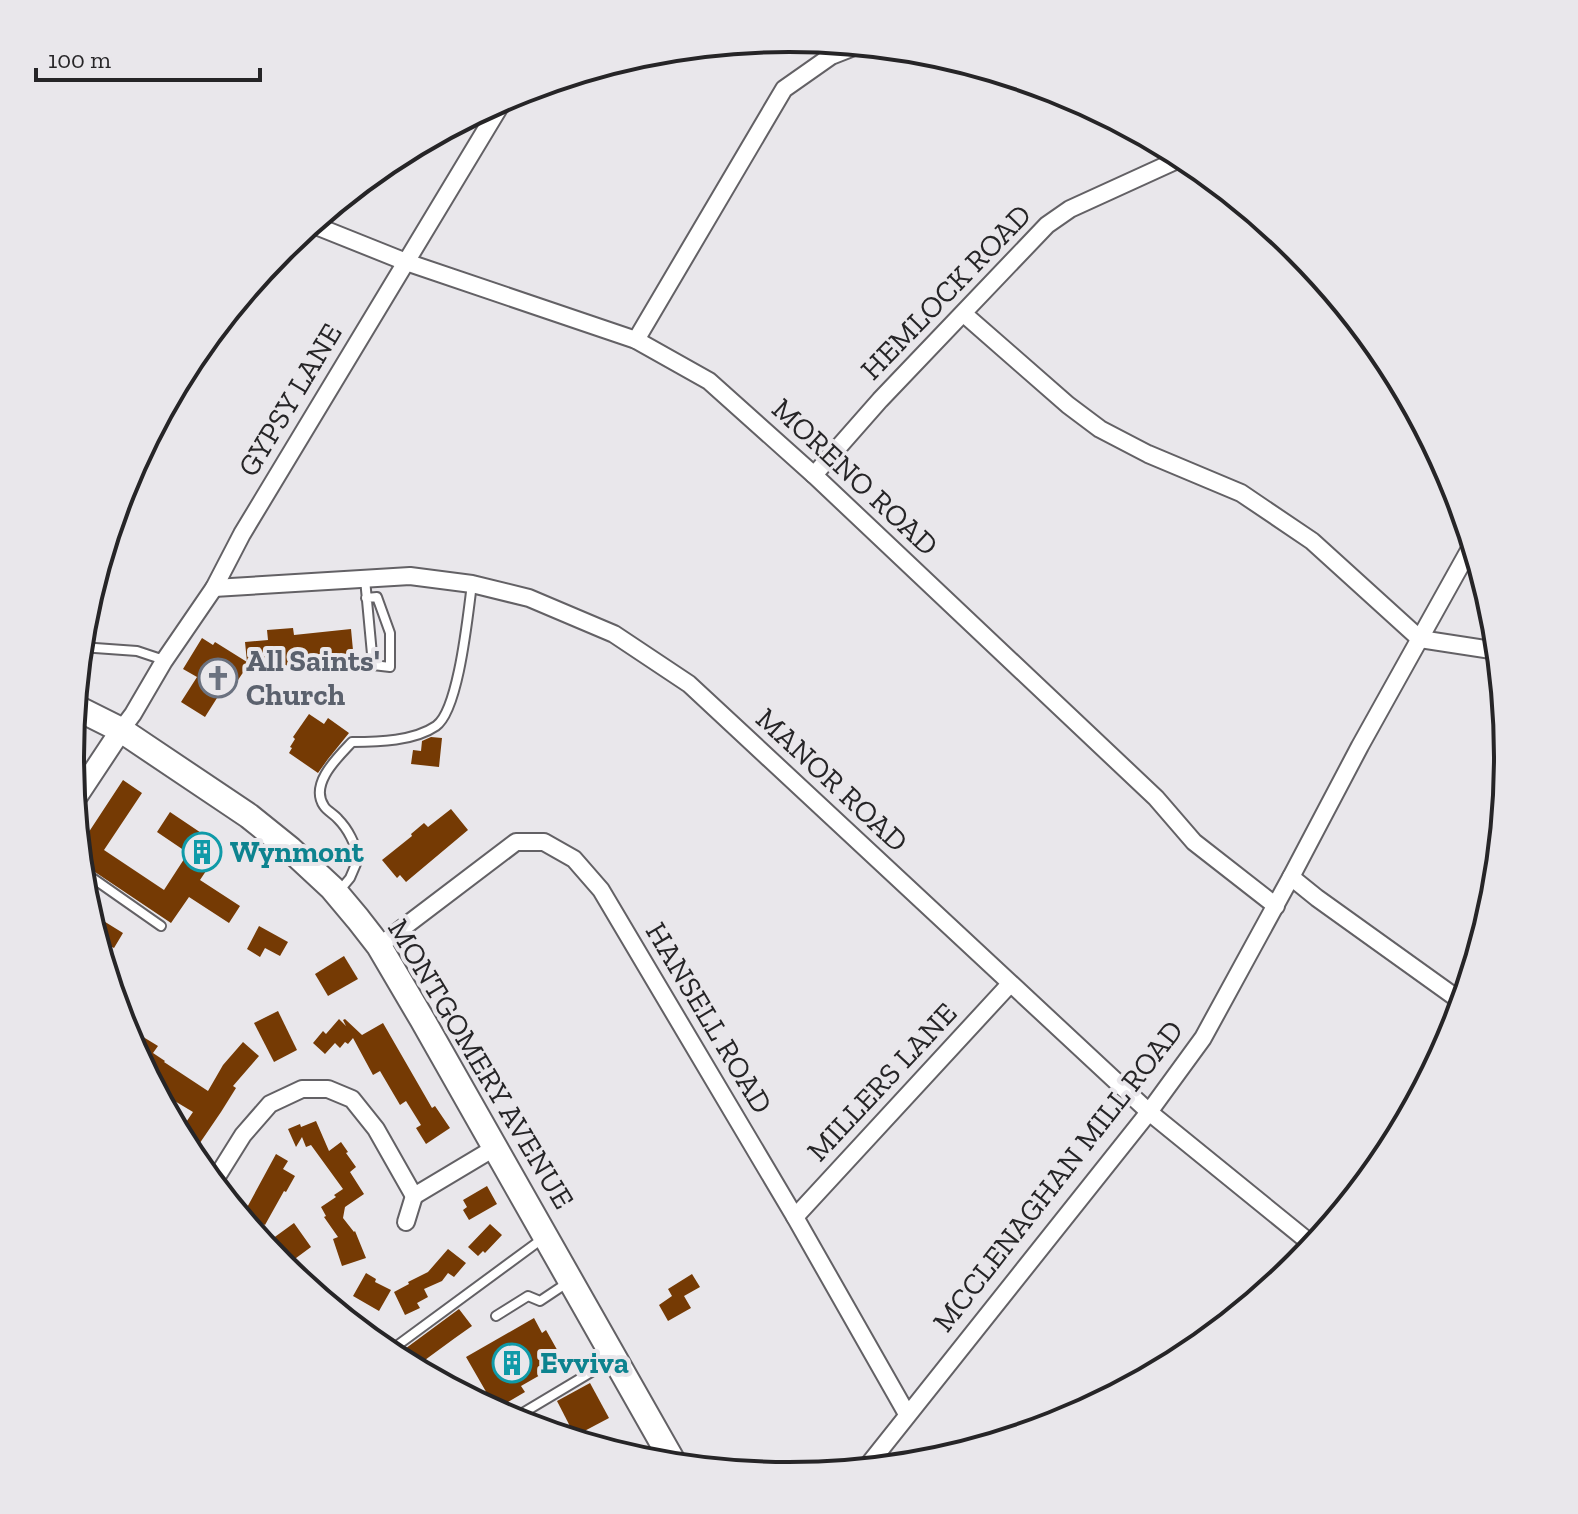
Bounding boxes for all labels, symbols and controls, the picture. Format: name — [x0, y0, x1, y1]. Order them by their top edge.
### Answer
scale bar — [36, 32, 260, 82]
text: 100 m — [48, 45, 111, 74]
street label: HEMLOCK ROAD — [853, 197, 1039, 387]
street label: GYPSY LANE — [230, 317, 350, 483]
street label: MORENO ROAD — [764, 391, 946, 563]
place label: All Saints' Church — [246, 643, 380, 713]
church icon: All Saints' Church — [197, 657, 239, 699]
street label: MANOR ROAD — [749, 701, 915, 859]
building icon: Wynmont — [181, 831, 223, 873]
place label: Wynmont — [230, 834, 365, 870]
street label: MONTGOMERY AVENUE — [380, 913, 582, 1215]
street label: HANSELL ROAD — [638, 916, 780, 1120]
street label: MILLERS LANE — [799, 995, 965, 1169]
street label: MCCLENAGHAN MILL ROAD — [925, 1013, 1191, 1339]
building icon: Evviva — [491, 1342, 533, 1384]
place label: Evviva — [540, 1345, 629, 1381]

